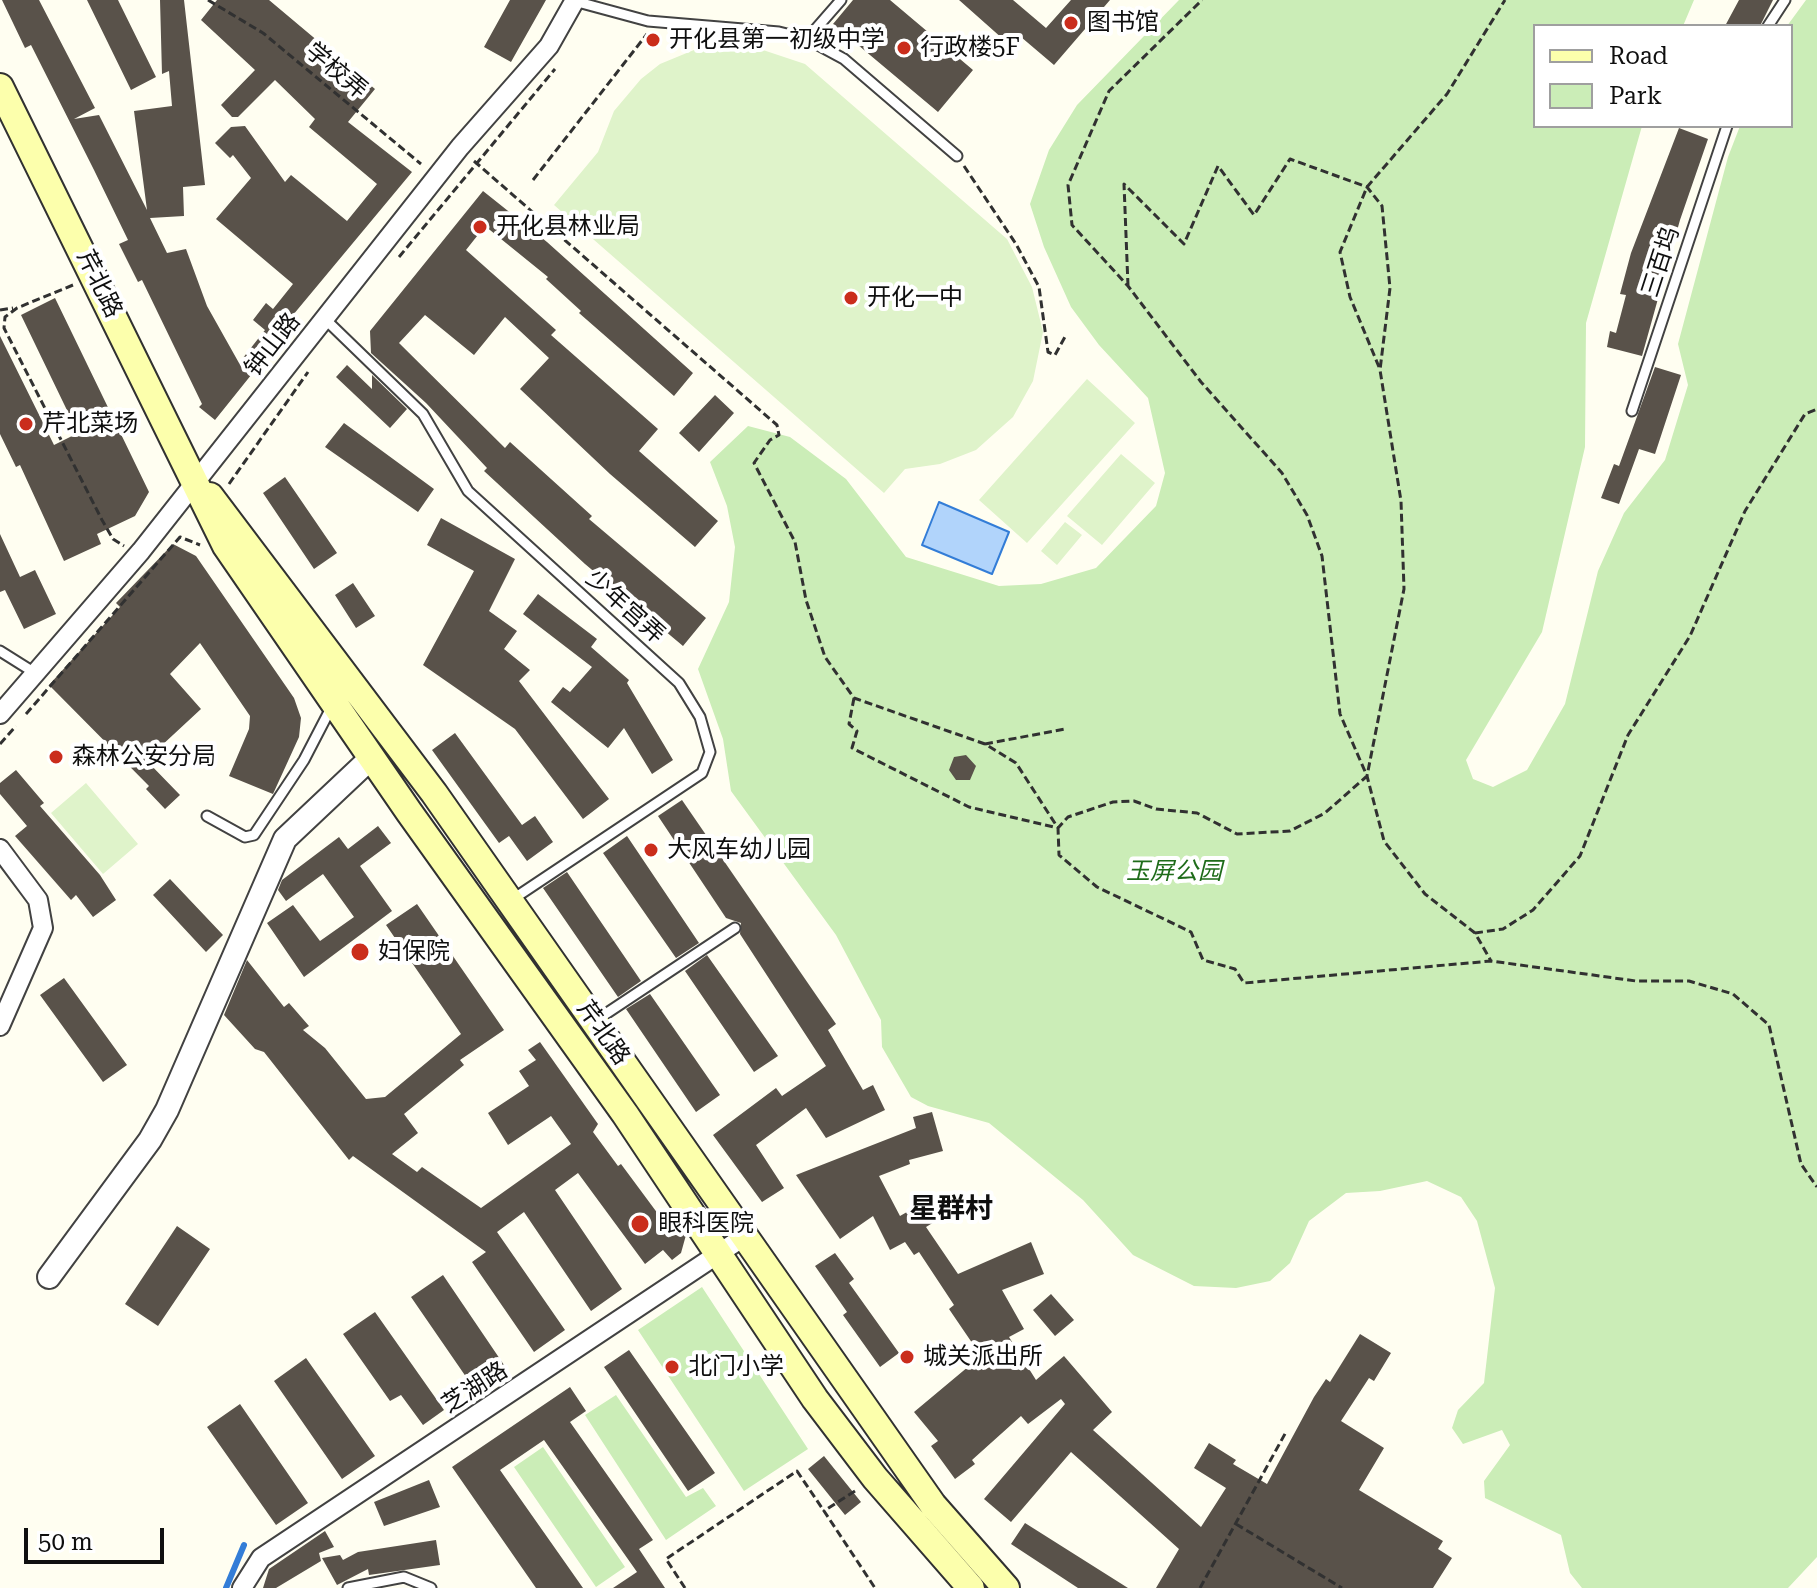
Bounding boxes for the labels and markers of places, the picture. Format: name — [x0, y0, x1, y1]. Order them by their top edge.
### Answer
place label: 图书馆 — [1087, 9, 1159, 37]
marker: 图书馆 — [1062, 14, 1080, 32]
place label: 开化县第一初级中学 — [669, 26, 885, 54]
marker: 开化县第一初级中学 — [644, 31, 662, 49]
place label: 行政楼5F — [920, 34, 1020, 62]
marker: 行政楼5F — [895, 39, 913, 57]
place label: 开化县林业局 — [496, 213, 640, 241]
marker: 开化县林业局 — [471, 218, 489, 236]
place label: 开化一中 — [867, 284, 963, 312]
marker: 开化一中 — [842, 289, 860, 307]
place label: 芹北菜场 — [42, 410, 138, 438]
marker: 芹北菜场 — [17, 415, 35, 433]
place label: 森林公安分局 — [72, 743, 216, 771]
marker: 森林公安分局 — [47, 748, 65, 766]
place label: 大风车幼儿园 — [667, 836, 811, 864]
marker: 大风车幼儿园 — [642, 841, 660, 859]
place label: 妇保院 — [378, 938, 450, 966]
marker: 妇保院 — [349, 941, 371, 963]
place label: 眼科医院 — [658, 1210, 754, 1238]
marker: 眼科医院 — [629, 1213, 651, 1235]
place label: 城关派出所 — [923, 1343, 1043, 1371]
marker: 城关派出所 — [898, 1348, 916, 1366]
place label: 北门小学 — [688, 1353, 784, 1381]
marker: 北门小学 — [663, 1358, 681, 1376]

